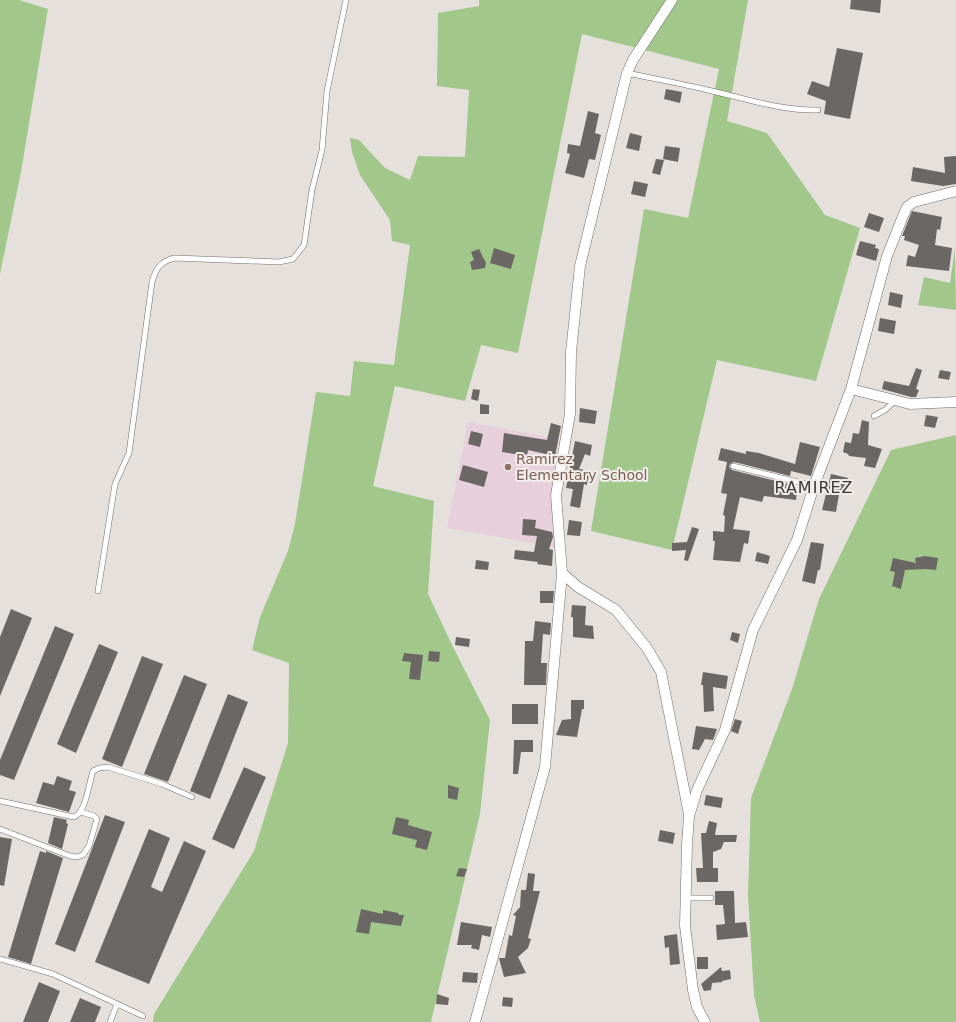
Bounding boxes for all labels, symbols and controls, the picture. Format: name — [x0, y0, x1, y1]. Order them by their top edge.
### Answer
place label: Ramirez Elementary School — [516, 451, 648, 483]
marker: Ramirez Elementary School — [503, 462, 513, 472]
district label: RAMIREZ — [774, 478, 854, 497]

